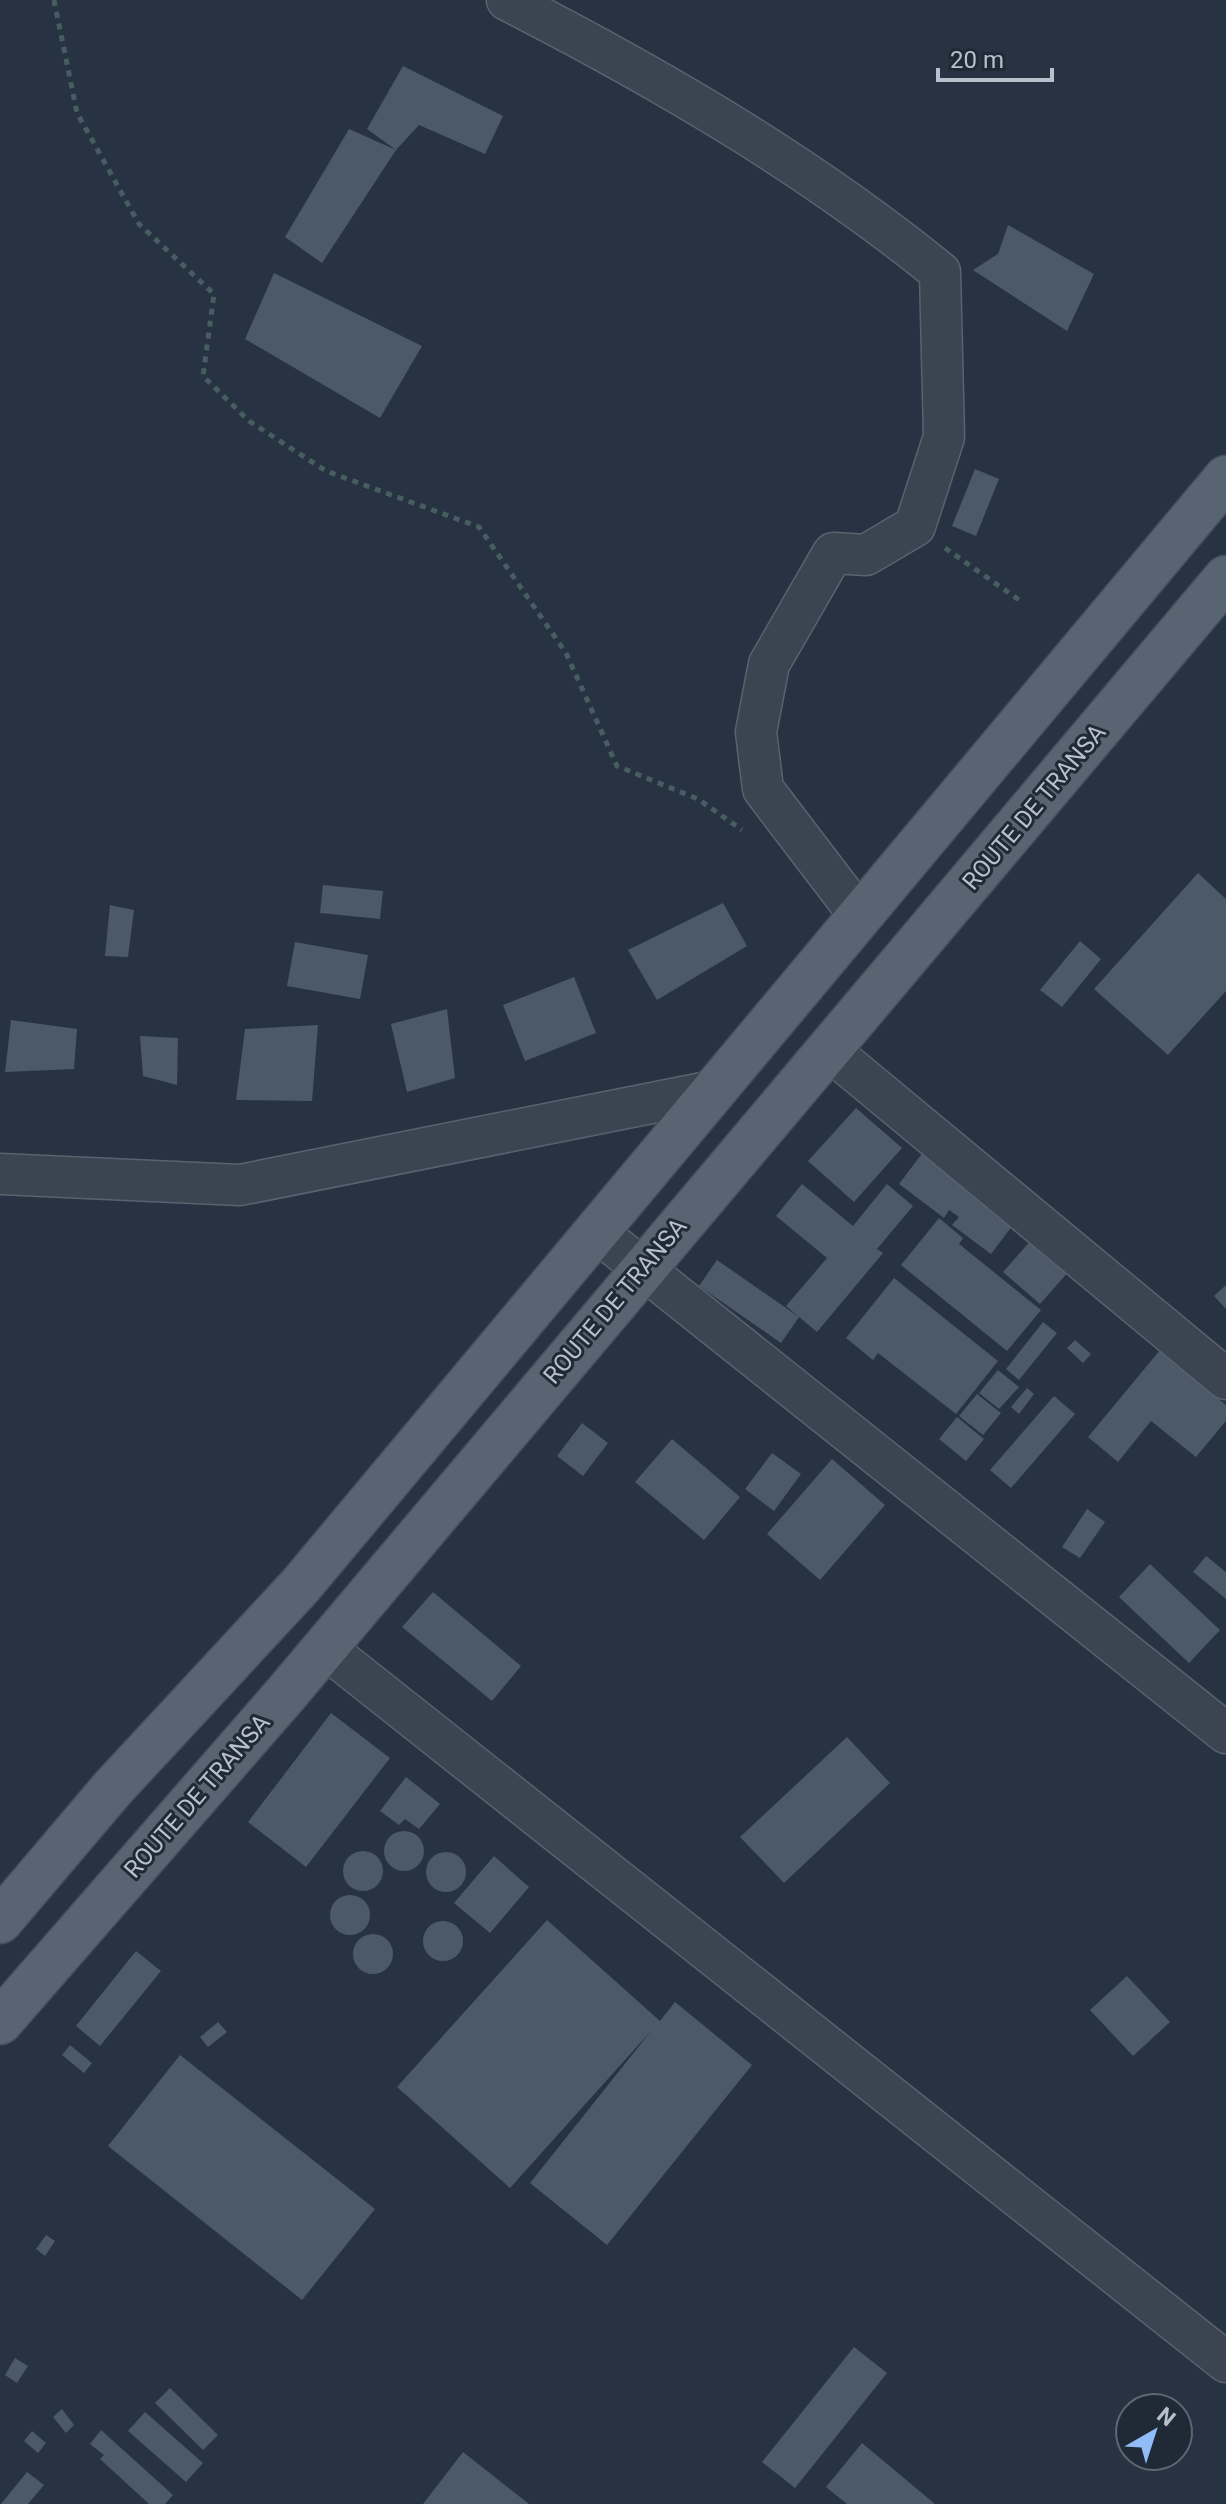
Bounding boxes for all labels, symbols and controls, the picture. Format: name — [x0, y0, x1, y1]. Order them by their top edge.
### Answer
scale bar — [938, 32, 1052, 82]
text: 20 m — [950, 46, 1004, 74]
street label: ROUTE DE TRANSA — [957, 718, 1112, 895]
street label: ROUTE DE TRANSA — [538, 1212, 693, 1389]
street label: ROUTE DE TRANSA — [118, 1708, 276, 1883]
north arrow — [1114, 2392, 1194, 2472]
text: N — [1152, 2402, 1180, 2431]

